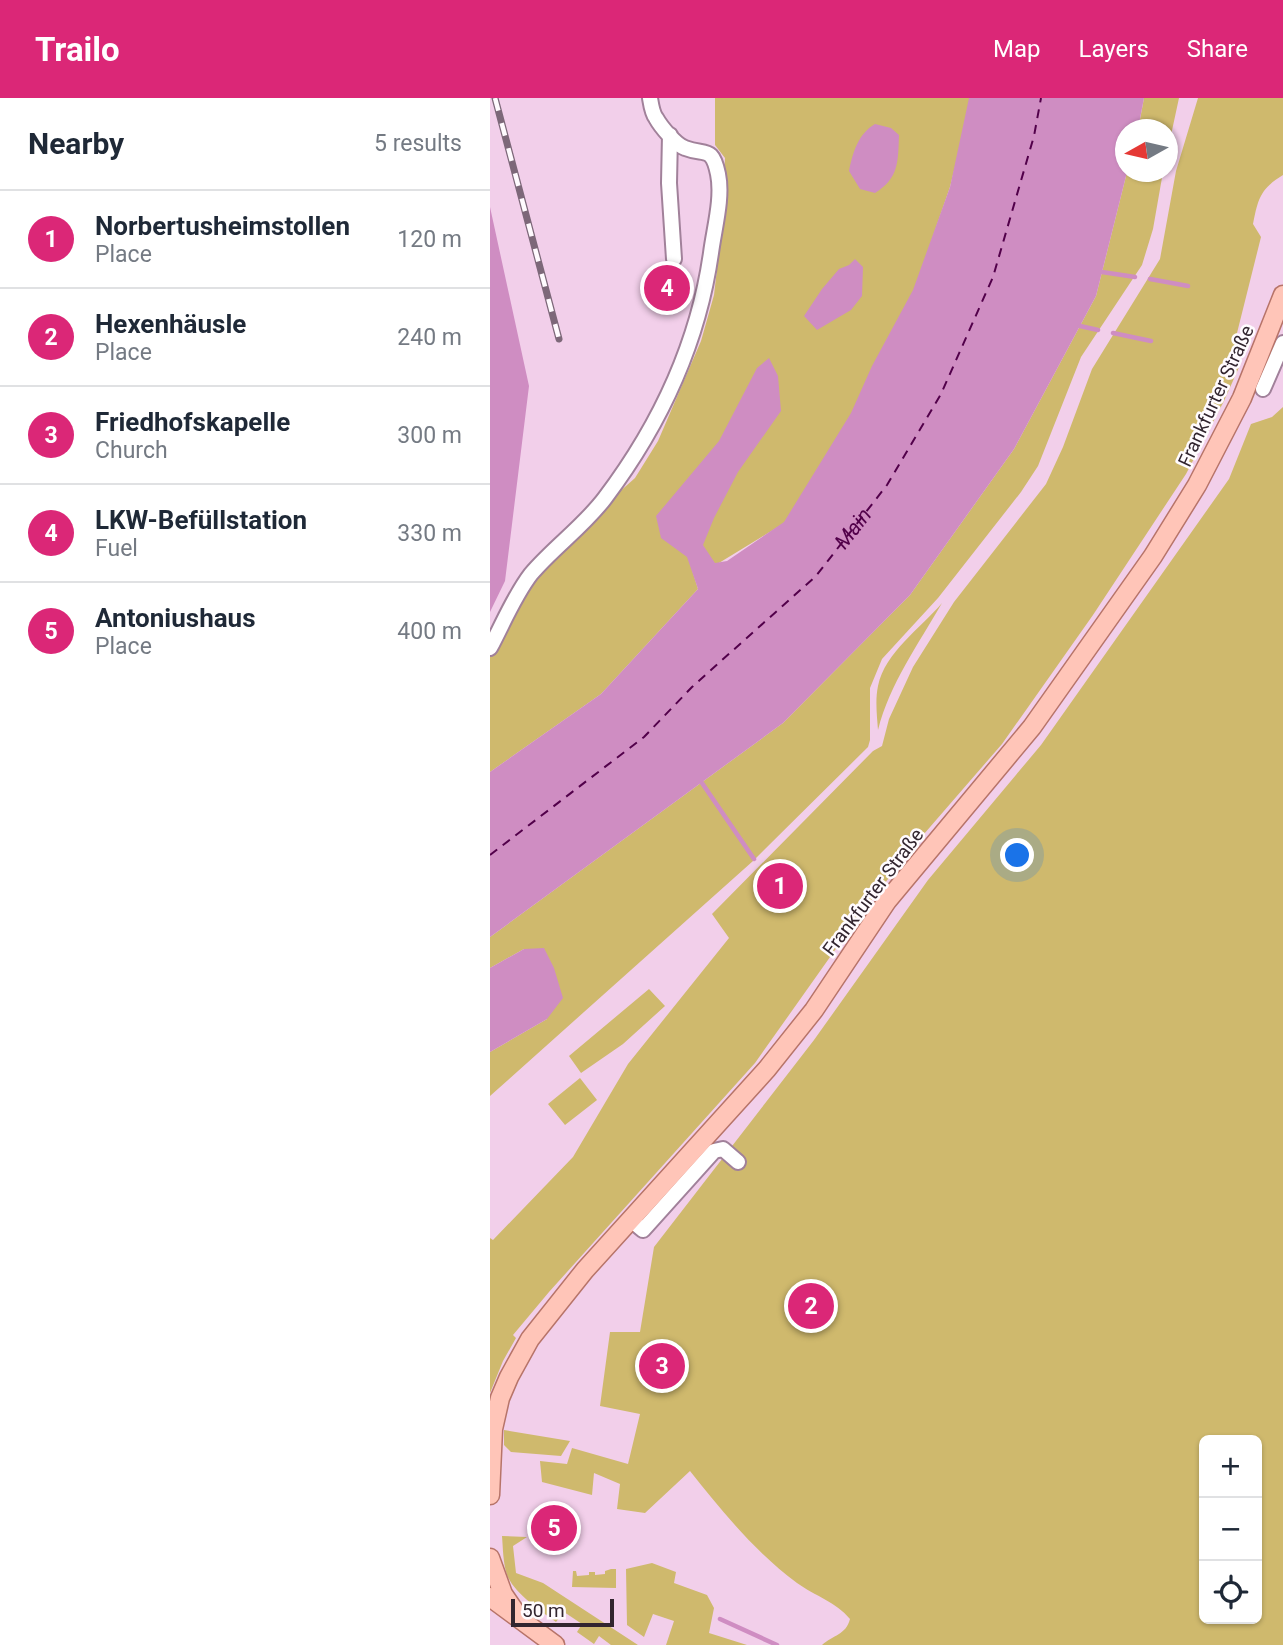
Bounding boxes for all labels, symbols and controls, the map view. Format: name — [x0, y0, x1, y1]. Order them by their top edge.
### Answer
text: Trailo — [35, 30, 120, 69]
text: Map — [993, 35, 1041, 63]
text: Layers — [1079, 35, 1149, 63]
text: Share — [1187, 35, 1248, 63]
north arrow — [1115, 119, 1178, 182]
text: Nearby — [28, 126, 124, 161]
text: 5 results — [374, 130, 462, 157]
text: Norbertusheimstollen — [95, 211, 350, 241]
text: 1 — [44, 226, 58, 253]
text: 120 m — [397, 226, 462, 253]
text: Place — [95, 241, 152, 268]
pin: 4 — [644, 262, 690, 314]
text: Hexenhäusle — [95, 309, 246, 339]
street label: Frankfurter Straße — [1173, 322, 1259, 470]
text: 2 — [44, 324, 58, 351]
text: 240 m — [397, 324, 462, 351]
text: Place — [95, 339, 152, 366]
text: Friedhofskapelle — [95, 407, 290, 437]
text: 3 — [44, 422, 58, 449]
text: 300 m — [397, 422, 462, 449]
text: Church — [95, 437, 168, 464]
water label: Main — [830, 503, 876, 554]
text: LKW-Befüllstation — [95, 505, 307, 535]
text: 4 — [44, 520, 58, 547]
text: 330 m — [397, 520, 462, 547]
text: Fuel — [95, 535, 138, 562]
text: Antoniushaus — [95, 603, 256, 633]
text: 5 — [44, 618, 58, 645]
text: 400 m — [397, 618, 462, 645]
text: Place — [95, 633, 152, 660]
street label: Frankfurter Straße — [818, 824, 928, 960]
your location — [1000, 838, 1034, 872]
pin: 1 — [757, 860, 803, 912]
pin: 2 — [788, 1280, 834, 1332]
pin: 3 — [639, 1340, 685, 1392]
map controls — [1199, 1435, 1262, 1624]
button: + — [1199, 1435, 1262, 1498]
button: − — [1199, 1498, 1262, 1561]
pin: 5 — [531, 1502, 577, 1554]
button: locate — [1199, 1561, 1262, 1624]
scale bar — [511, 1596, 614, 1628]
text: 50 m — [522, 1599, 565, 1622]

